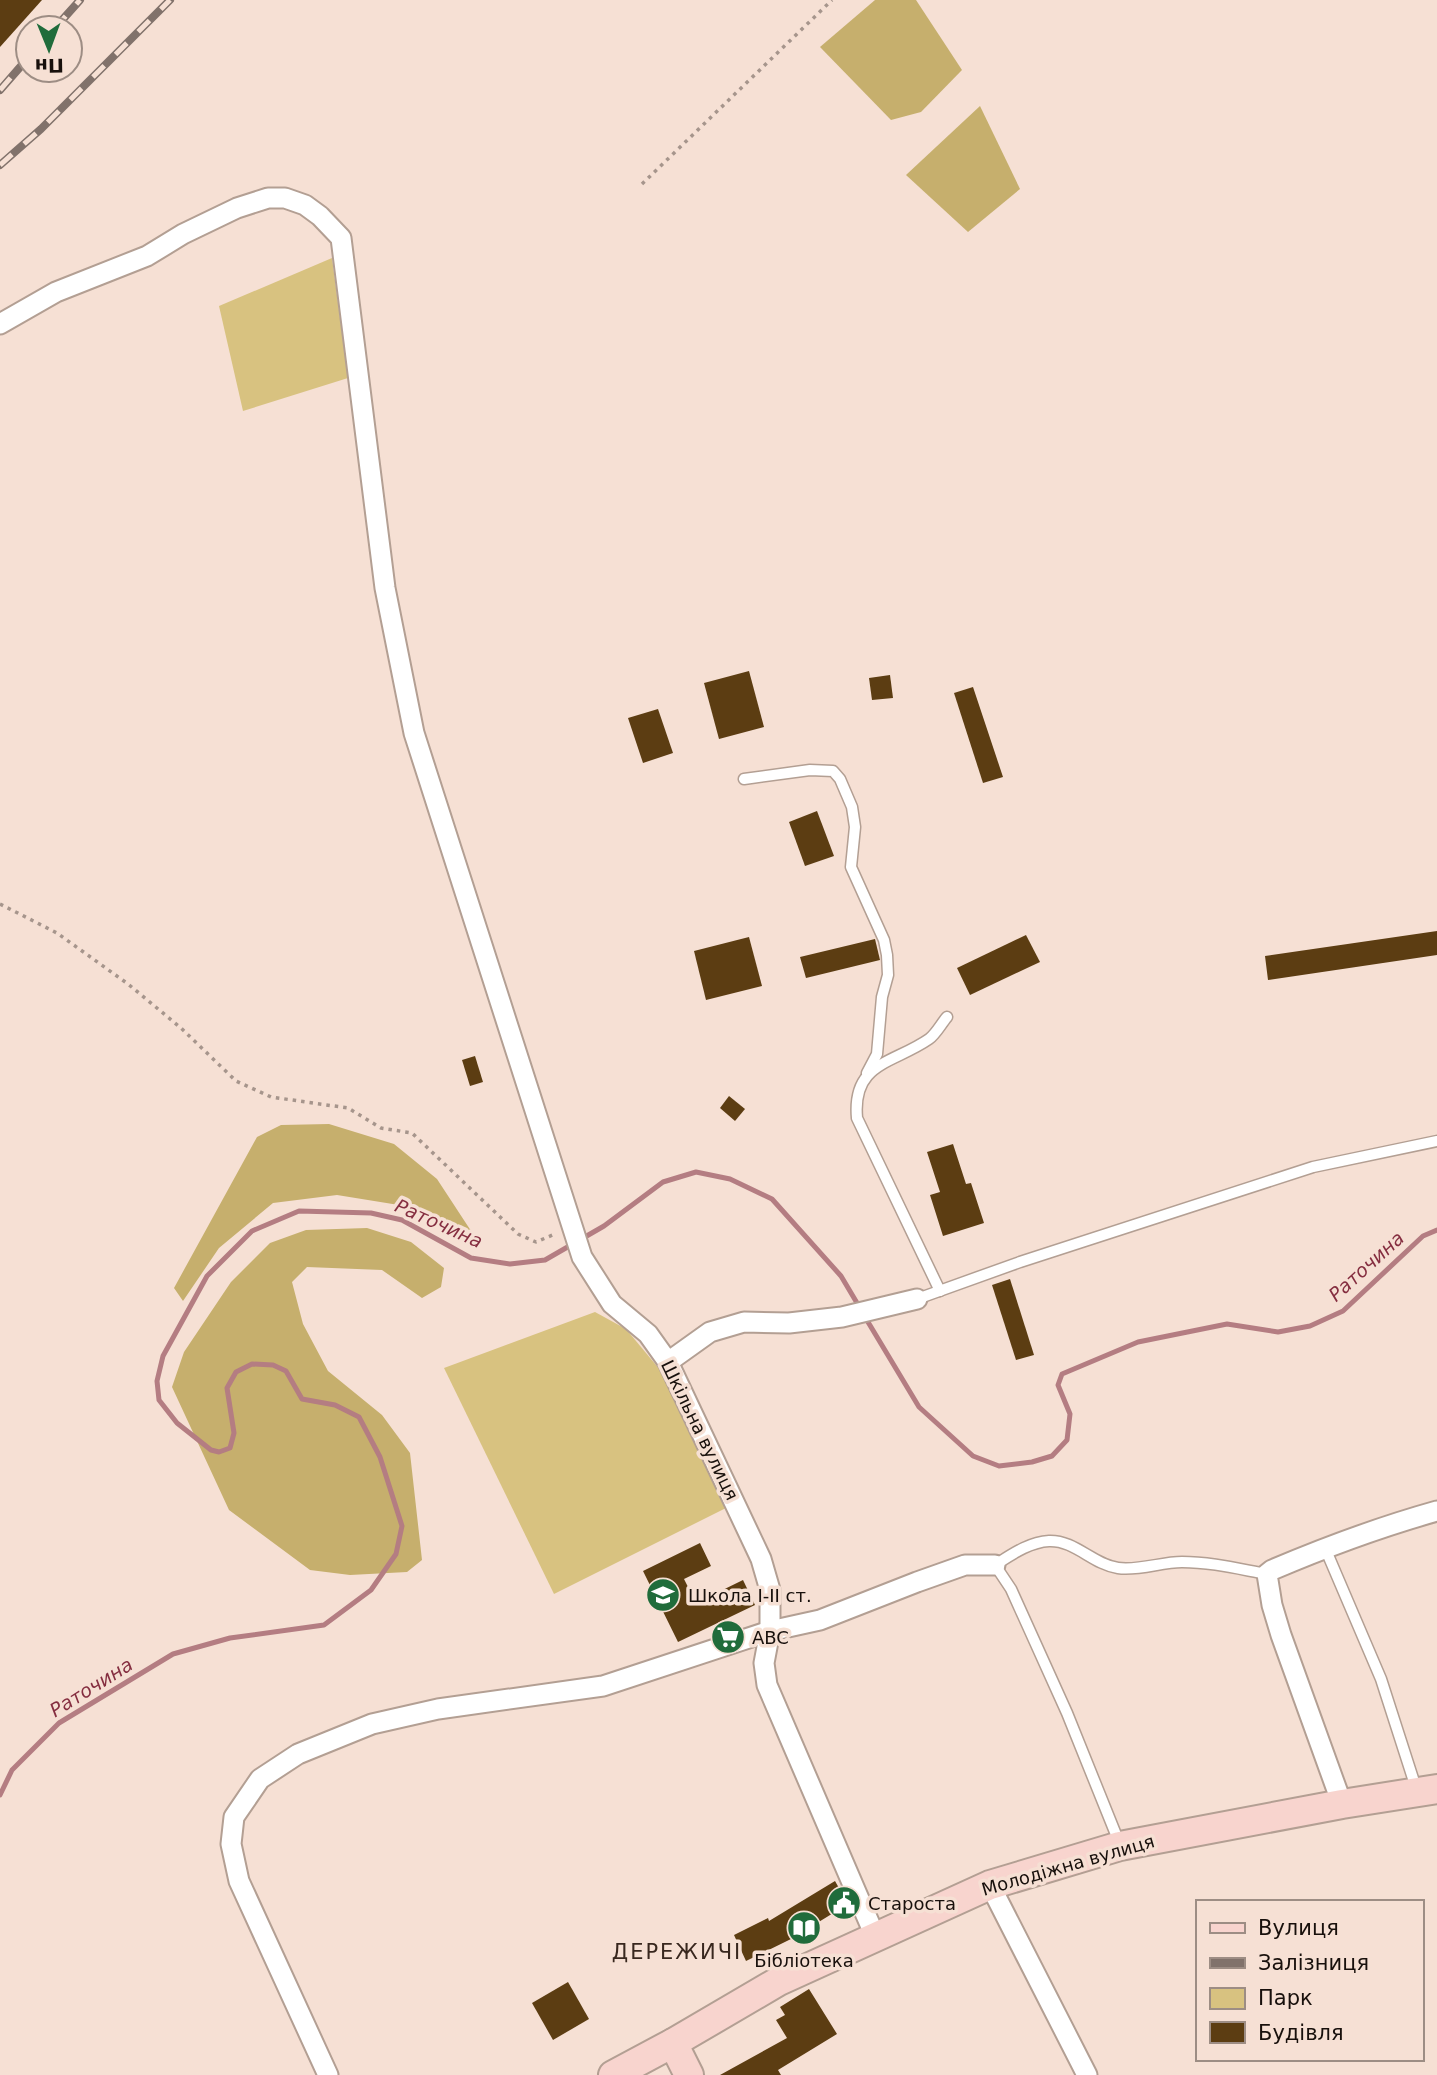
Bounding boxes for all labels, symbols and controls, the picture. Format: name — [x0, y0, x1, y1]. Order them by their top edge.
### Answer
north arrow — [14, 14, 84, 84]
text: Пн — [35, 55, 64, 77]
water label: Раточина — [392, 1194, 486, 1252]
water label: Раточина — [1324, 1227, 1408, 1305]
street label: Шкільна вулиця — [657, 1356, 743, 1504]
school or university icon: Школа І-ІІ ст. — [644, 1576, 682, 1614]
place label: Школа І-ІІ ст. — [688, 1585, 812, 1606]
supermarket icon: ABC — [709, 1618, 747, 1656]
place label: ABC — [752, 1627, 789, 1648]
water label: Раточина — [46, 1653, 136, 1721]
street label: Молодіжна вулиця — [979, 1830, 1157, 1900]
public building icon: Староста — [825, 1884, 863, 1922]
place label: Староста — [868, 1893, 956, 1914]
legend — [1196, 1900, 1423, 2061]
library icon: Бібліотека — [785, 1909, 823, 1947]
text: Вулиця — [1258, 1916, 1339, 1940]
district label: ДЕРЕЖИЧІ — [612, 1940, 742, 1964]
place label: Бібліотека — [754, 1950, 854, 1971]
text: Залізниця — [1258, 1951, 1369, 1975]
text: Парк — [1258, 1986, 1313, 2010]
text: Будівля — [1258, 2021, 1344, 2045]

